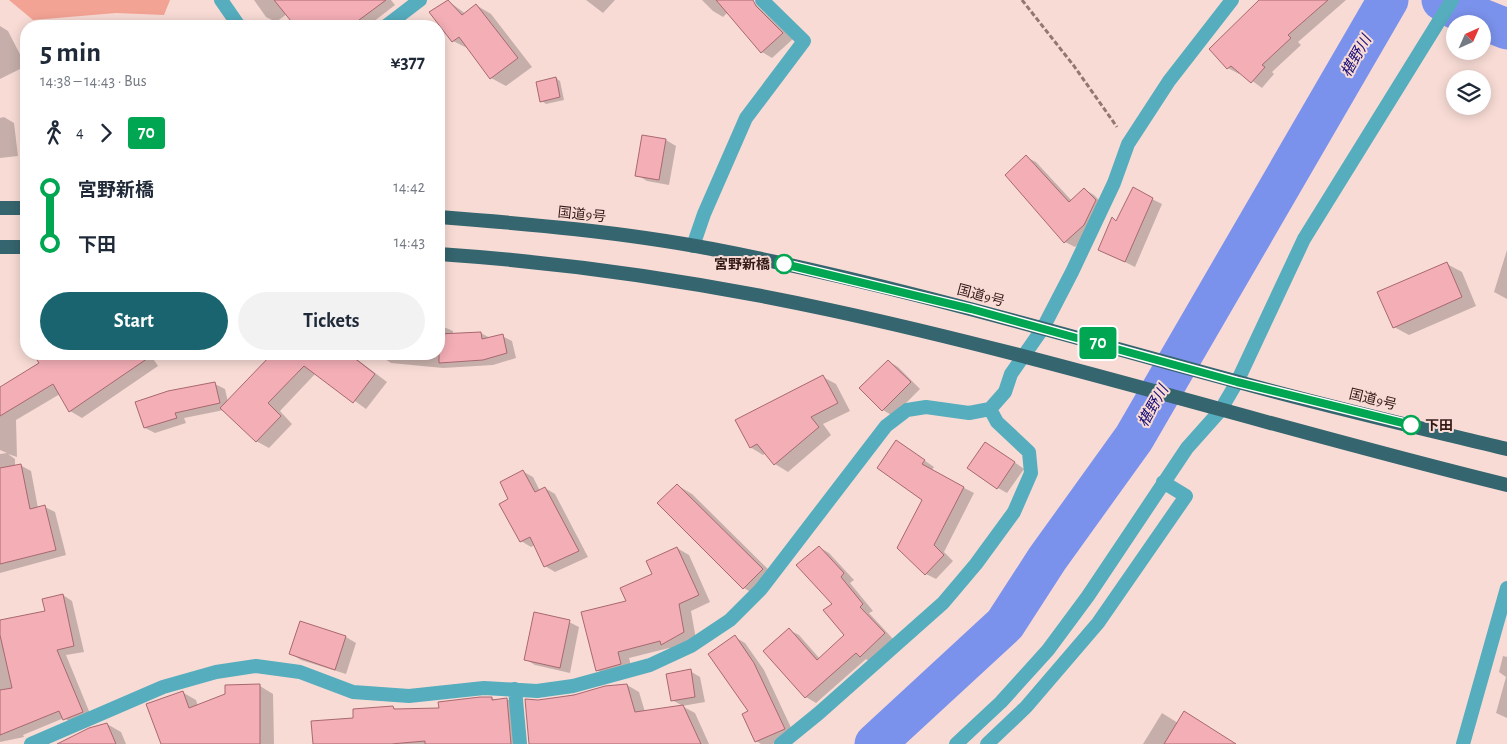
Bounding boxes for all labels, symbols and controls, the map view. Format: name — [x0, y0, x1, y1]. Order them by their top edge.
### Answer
north arrow — [1446, 15, 1491, 60]
map controls — [1446, 15, 1491, 115]
water label: 椹野川 — [1338, 31, 1375, 79]
text: 5 min — [40, 39, 101, 67]
text: ¥377 — [390, 53, 425, 72]
button: layers — [1446, 70, 1491, 115]
text: 14:38 – 14:43 · Bus — [40, 73, 147, 89]
icon: walk — [40, 119, 68, 147]
icon: forward — [92, 119, 120, 147]
text: 4 — [76, 124, 84, 140]
text: 70 — [138, 124, 155, 142]
text: 14:42 — [393, 179, 425, 195]
text: 宮野新橋 — [78, 181, 154, 200]
street label: 国道9号 — [557, 204, 607, 224]
text: 14:43 — [394, 234, 425, 250]
text: 下田 — [78, 236, 116, 255]
marker: 宮野新橋 — [774, 254, 794, 274]
place label: 宮野新橋 — [714, 257, 770, 272]
street label: 国道9号 — [955, 282, 1006, 309]
button: Start — [40, 292, 228, 350]
button: Tickets — [238, 292, 425, 350]
line badge: 70 — [1076, 327, 1120, 359]
text: 70 — [1089, 334, 1107, 352]
water label: 椹野川 — [1135, 381, 1172, 429]
street label: 国道9号 — [1347, 386, 1398, 413]
marker: 下田 — [1401, 415, 1421, 435]
place label: 下田 — [1425, 419, 1453, 433]

